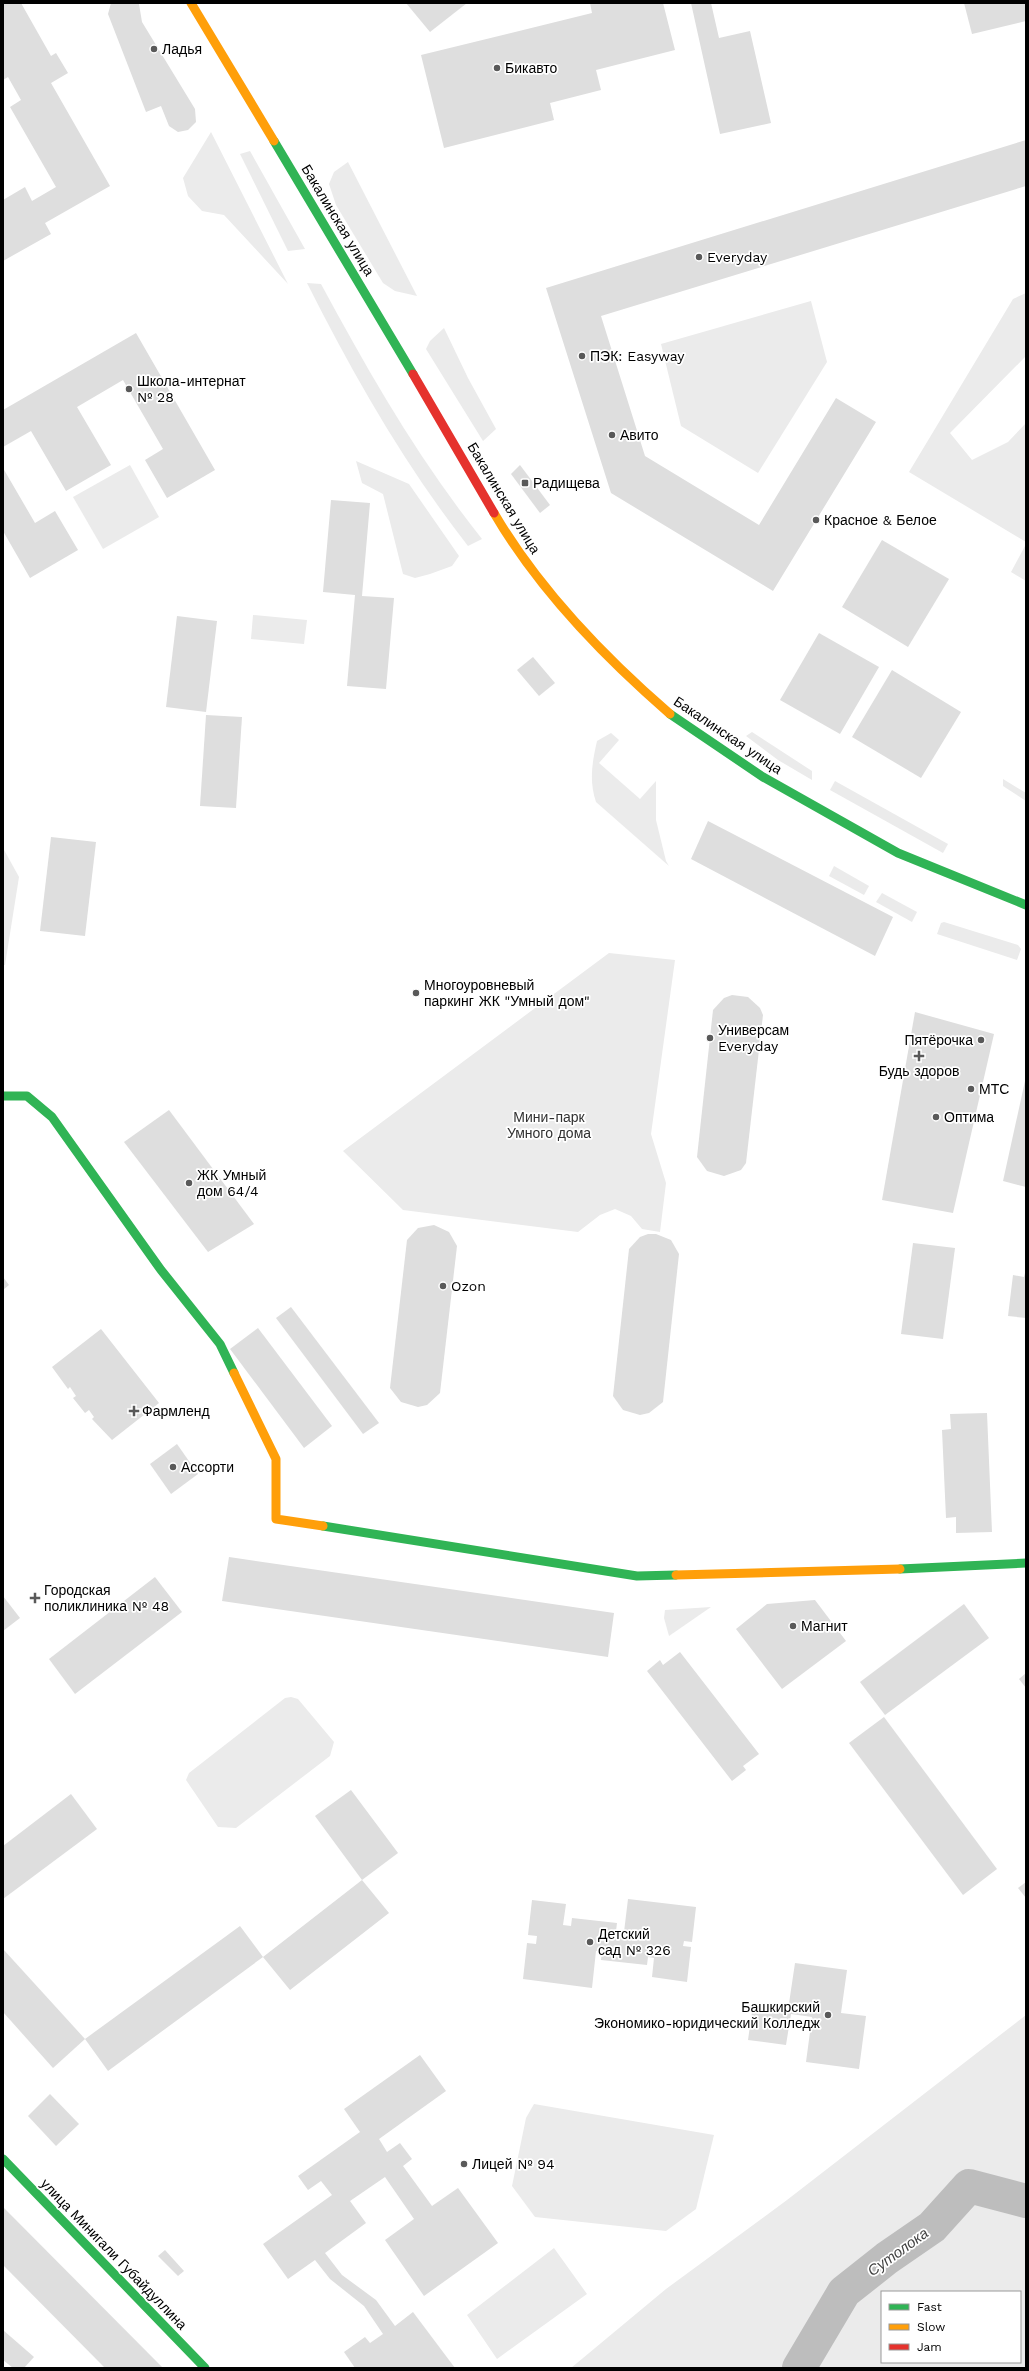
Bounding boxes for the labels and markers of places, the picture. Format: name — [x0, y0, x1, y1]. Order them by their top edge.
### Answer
place label: Ладья — [162, 41, 202, 57]
marker: Ладья — [149, 44, 159, 54]
place label: Бикавто — [505, 60, 558, 76]
marker: Бикавто — [492, 63, 502, 73]
place label: Everyday — [707, 249, 768, 265]
marker: Everyday — [694, 252, 704, 262]
place label: ПЭК: Easyway — [590, 348, 685, 364]
marker: ПЭК: Easyway — [577, 351, 587, 361]
place label: Школа-интернат № 28 — [137, 373, 246, 405]
marker: Школа-интернат № 28 — [124, 384, 134, 394]
place label: Авито — [620, 427, 659, 443]
marker: Авито — [607, 430, 617, 440]
place label: Радищева — [533, 475, 600, 491]
marker: Радищева — [520, 478, 530, 488]
place label: Красное & Белое — [824, 512, 937, 528]
marker: Красное & Белое — [811, 515, 821, 525]
place label: Многоуровневый паркинг ЖК "Умный дом" — [424, 977, 590, 1009]
marker: Многоуровневый паркинг ЖК "Умный дом" — [411, 988, 421, 998]
place label: Универсам Everyday — [718, 1022, 789, 1054]
place label: Пятёрочка — [904, 1032, 973, 1048]
marker: Универсам Everyday — [705, 1033, 715, 1043]
marker: Пятёрочка — [976, 1035, 986, 1045]
marker: Будь здоров — [914, 1051, 924, 1061]
place label: Будь здоров — [879, 1063, 959, 1079]
place label: МТС — [979, 1081, 1009, 1097]
marker: МТС — [966, 1084, 976, 1094]
place label: Оптима — [944, 1109, 994, 1125]
marker: Оптима — [931, 1112, 941, 1122]
place label: ЖК Умный дом 64/4 — [197, 1167, 266, 1199]
marker: ЖК Умный дом 64/4 — [184, 1178, 194, 1188]
place label: Ozon — [451, 1278, 486, 1294]
marker: Ozon — [438, 1281, 448, 1291]
place label: Фармленд — [142, 1403, 210, 1419]
marker: Фармленд — [129, 1406, 139, 1416]
place label: Ассорти — [181, 1459, 234, 1475]
marker: Ассорти — [168, 1462, 178, 1472]
place label: Городская поликлиника № 48 — [44, 1582, 169, 1614]
marker: Городская поликлиника № 48 — [29, 1592, 41, 1604]
place label: Магнит — [801, 1618, 848, 1634]
marker: Магнит — [788, 1621, 798, 1631]
place label: Детский сад № 326 — [598, 1926, 671, 1958]
marker: Детский сад № 326 — [585, 1937, 595, 1947]
place label: Башкирский Экономико-юридический Колледж — [594, 1999, 821, 2031]
marker: Башкирский Экономико-юридический Колледж — [823, 2010, 833, 2020]
place label: Лицей № 94 — [472, 2156, 555, 2172]
marker: Лицей № 94 — [459, 2159, 469, 2169]

